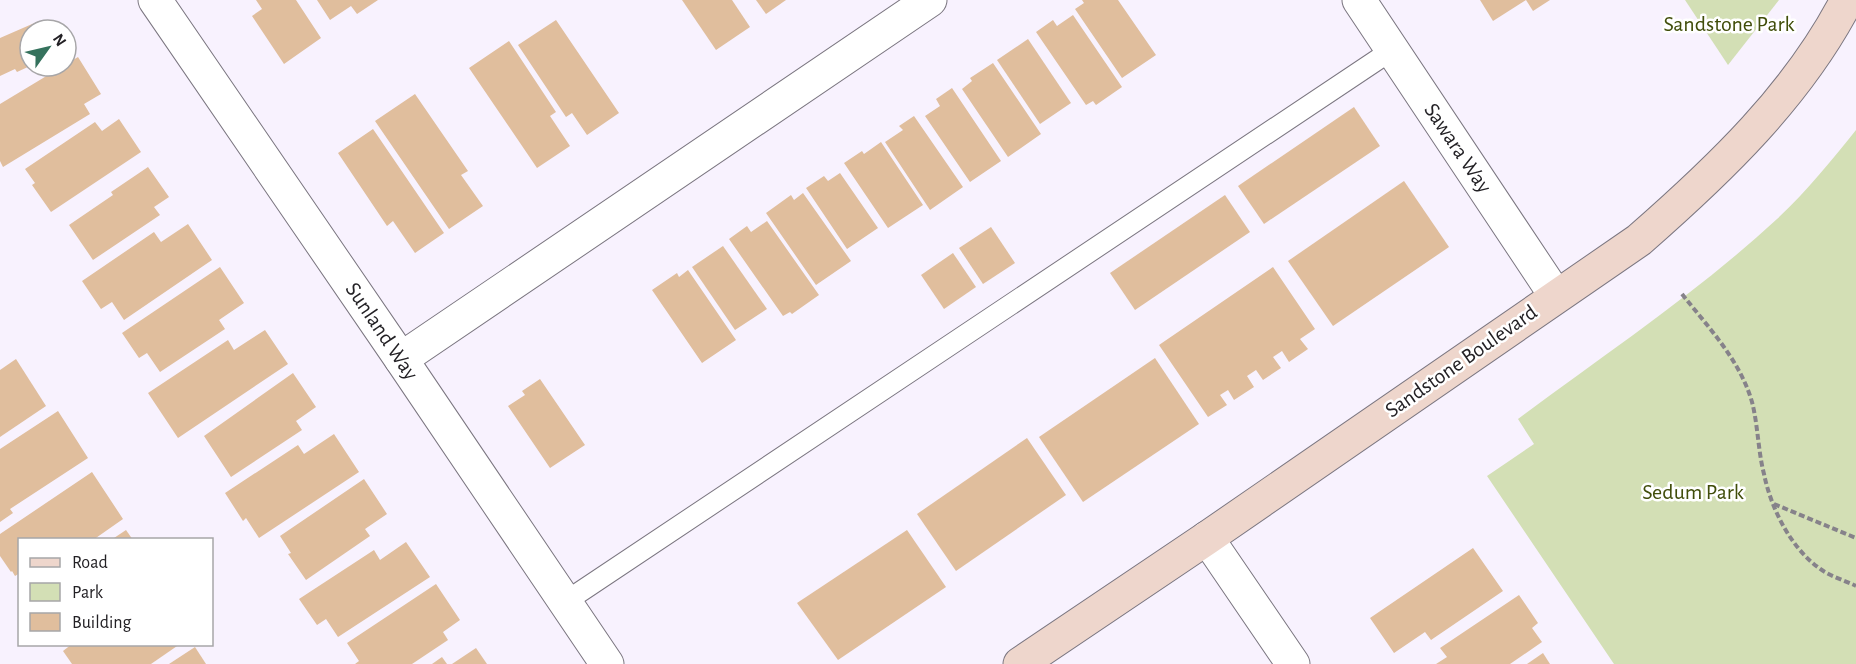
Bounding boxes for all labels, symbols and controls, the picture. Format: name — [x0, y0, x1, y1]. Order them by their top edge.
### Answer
park label: Sandstone Park — [1663, 13, 1795, 35]
north arrow — [18, 18, 78, 78]
text: N — [50, 31, 69, 49]
street label: Sawara Way — [1420, 99, 1496, 197]
street label: Sunland Way — [342, 278, 423, 384]
street label: Sandstone Boulevard — [1381, 300, 1541, 422]
park label: Sedum Park — [1642, 481, 1744, 503]
legend — [18, 538, 213, 646]
text: Road — [72, 554, 108, 572]
text: Park — [72, 584, 104, 602]
text: Building — [72, 614, 132, 632]

